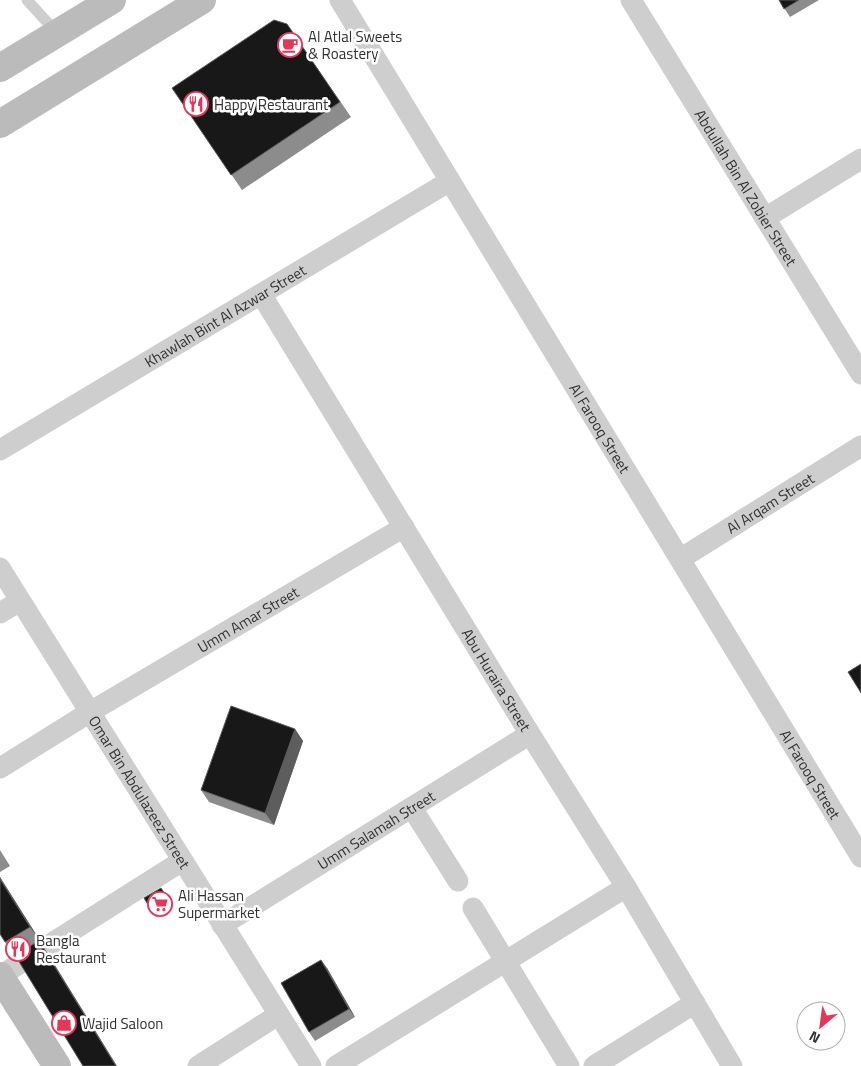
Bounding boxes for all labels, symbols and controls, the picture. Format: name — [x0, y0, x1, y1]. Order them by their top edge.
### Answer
place label: Al Atlal Sweets & Roastery — [308, 25, 402, 65]
cafe icon: Al Atlal Sweets & Roastery — [277, 32, 303, 58]
restaurant icon: Happy Restaurant — [183, 91, 209, 117]
place label: Happy Restaurant — [214, 93, 329, 116]
street label: Abdullah Bin Al Zobier Street — [689, 105, 804, 271]
street label: Khawlah Bint Al Azwar Street — [140, 258, 311, 373]
street label: Al Farooq Street — [564, 379, 637, 478]
street label: Al Arqam Street — [722, 466, 819, 539]
street label: Umm Amar Street — [193, 580, 303, 658]
street label: Abu Huraira Street — [456, 624, 537, 736]
street label: Omar Bin Abdulazeez Street — [83, 711, 197, 874]
street label: Al Farooq Street — [774, 725, 847, 824]
street label: Umm Salamah Street — [312, 784, 440, 875]
place label: Ali Hassan Supermarket — [178, 884, 261, 924]
supermarket icon: Ali Hassan Supermarket — [147, 891, 173, 917]
place label: Bangla Restaurant — [36, 929, 107, 969]
restaurant icon: Bangla Restaurant — [5, 936, 31, 962]
north arrow — [796, 1001, 846, 1051]
shop icon: Wajid Saloon — [51, 1010, 77, 1036]
place label: Wajid Saloon — [82, 1012, 163, 1035]
text: N — [805, 1026, 824, 1049]

